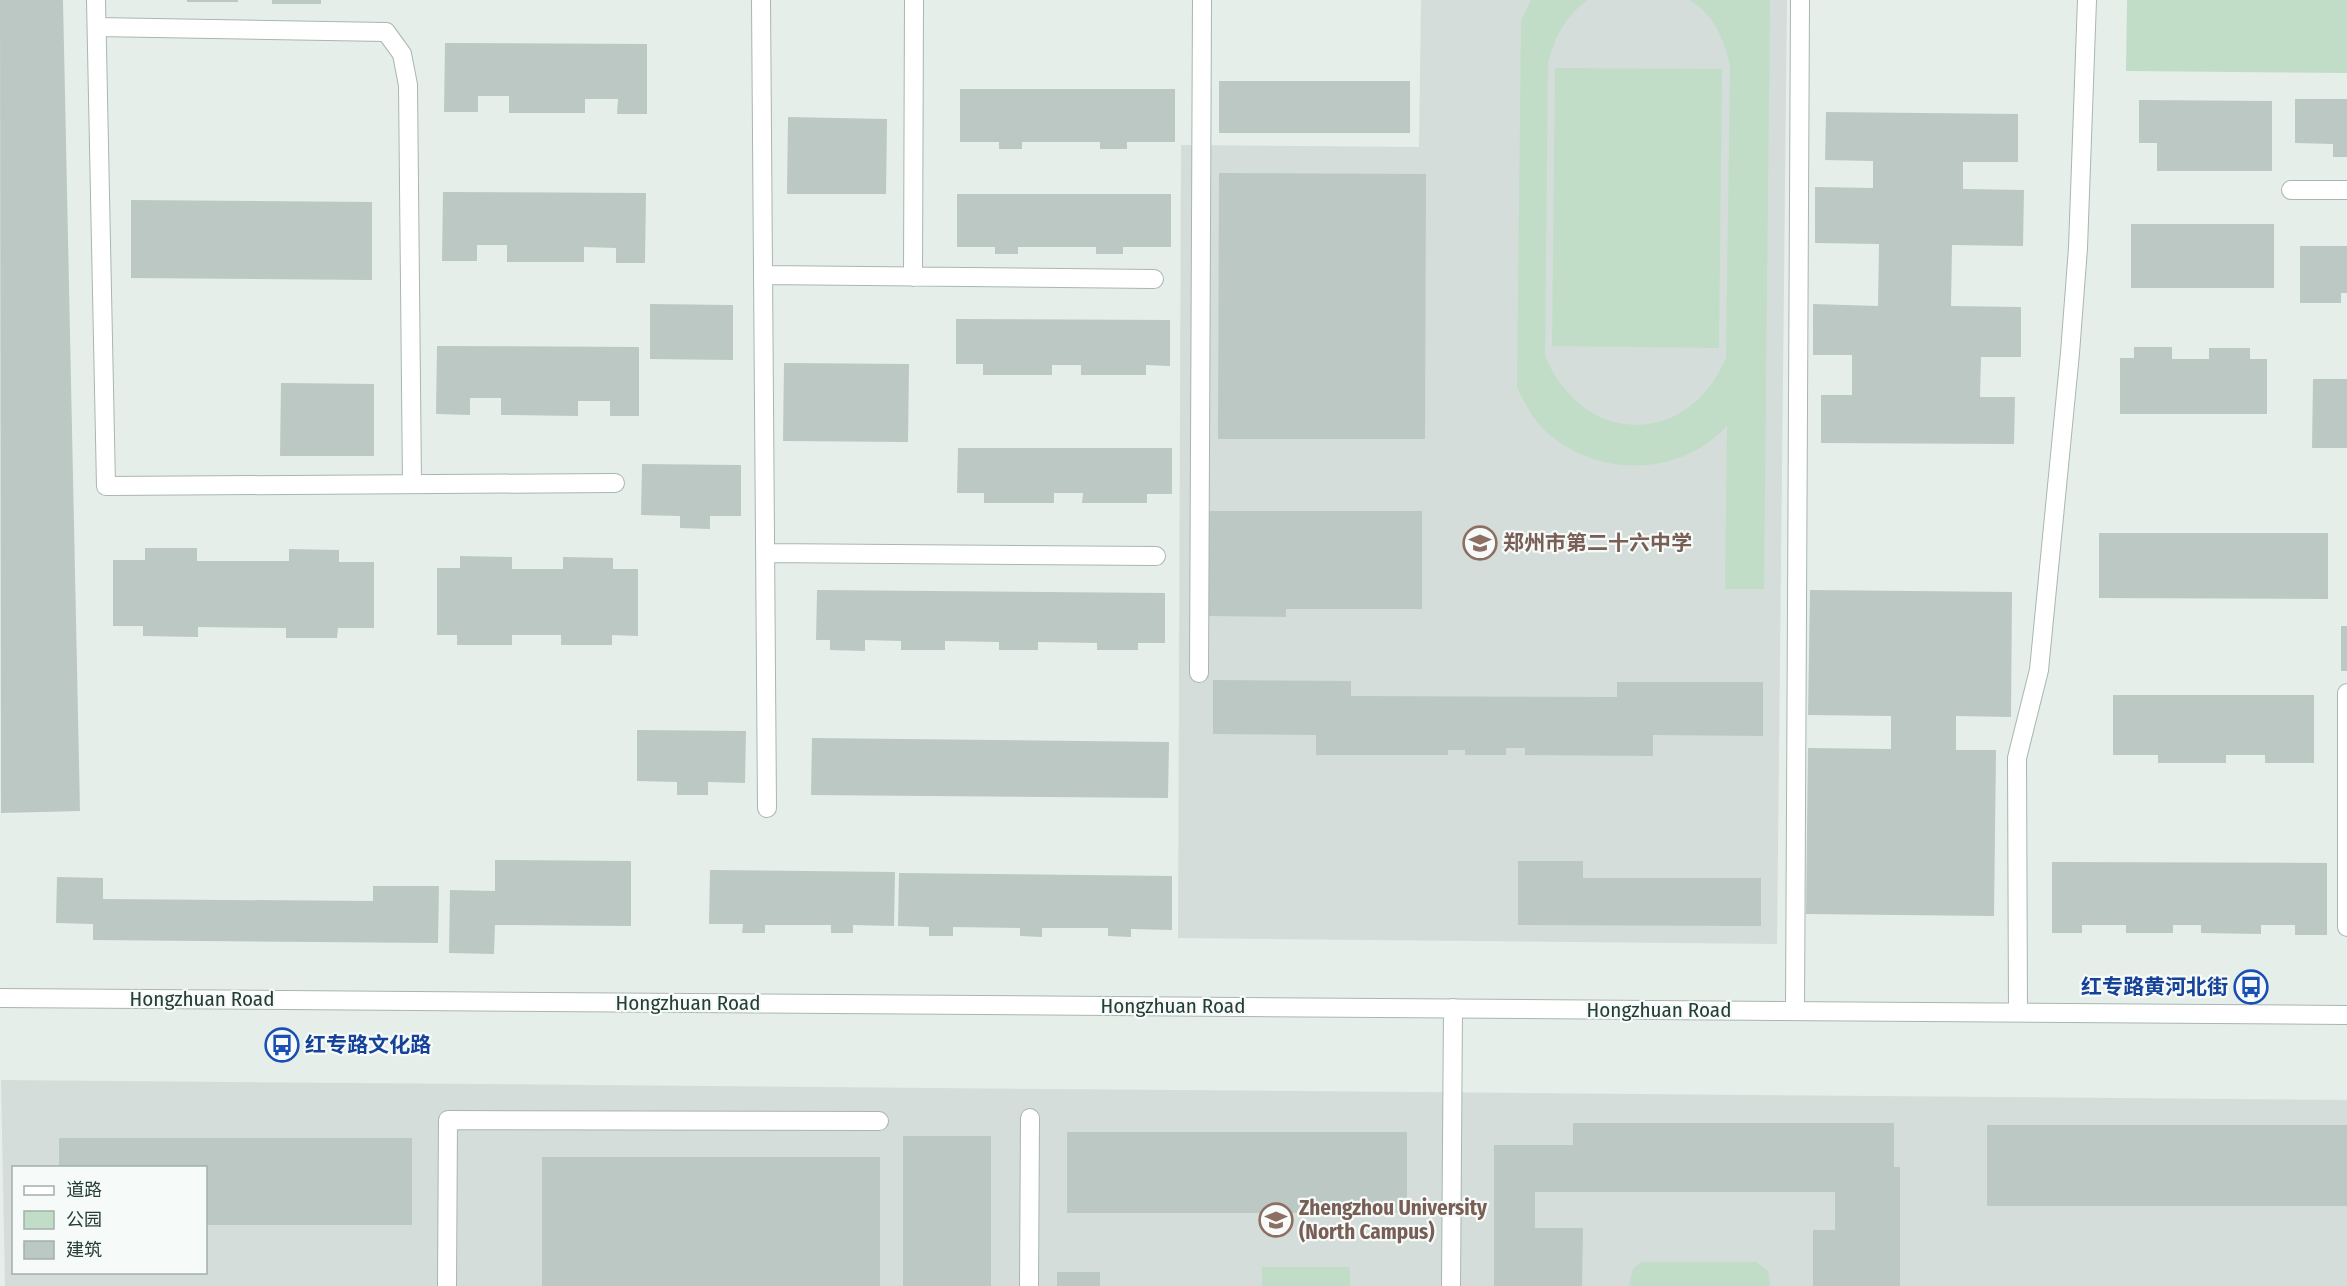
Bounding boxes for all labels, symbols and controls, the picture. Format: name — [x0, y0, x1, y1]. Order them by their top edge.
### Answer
school or university icon: 郑州市第二十六中学 — [1462, 525, 1498, 561]
place label: 郑州市第二十六中学 — [1503, 530, 1692, 556]
bus stop icon: 红专路黄河北街 — [2233, 969, 2269, 1005]
place label: 红专路黄河北街 — [2081, 974, 2228, 1000]
street label: Hongzhuan Road — [130, 986, 274, 1012]
street label: Hongzhuan Road — [616, 990, 760, 1016]
street label: Hongzhuan Road — [1101, 993, 1245, 1019]
street label: Hongzhuan Road — [1587, 997, 1731, 1023]
bus stop icon: 红专路文化路 — [264, 1027, 300, 1063]
place label: 红专路文化路 — [305, 1032, 431, 1058]
legend — [12, 1166, 207, 1274]
text: 道路 — [66, 1179, 102, 1201]
place label: Zhengzhou University (North Campus) — [1299, 1195, 1488, 1245]
school or university icon: Zhengzhou University (North Campus) — [1258, 1202, 1294, 1238]
text: 公园 — [66, 1209, 102, 1231]
text: 建筑 — [66, 1239, 102, 1261]

